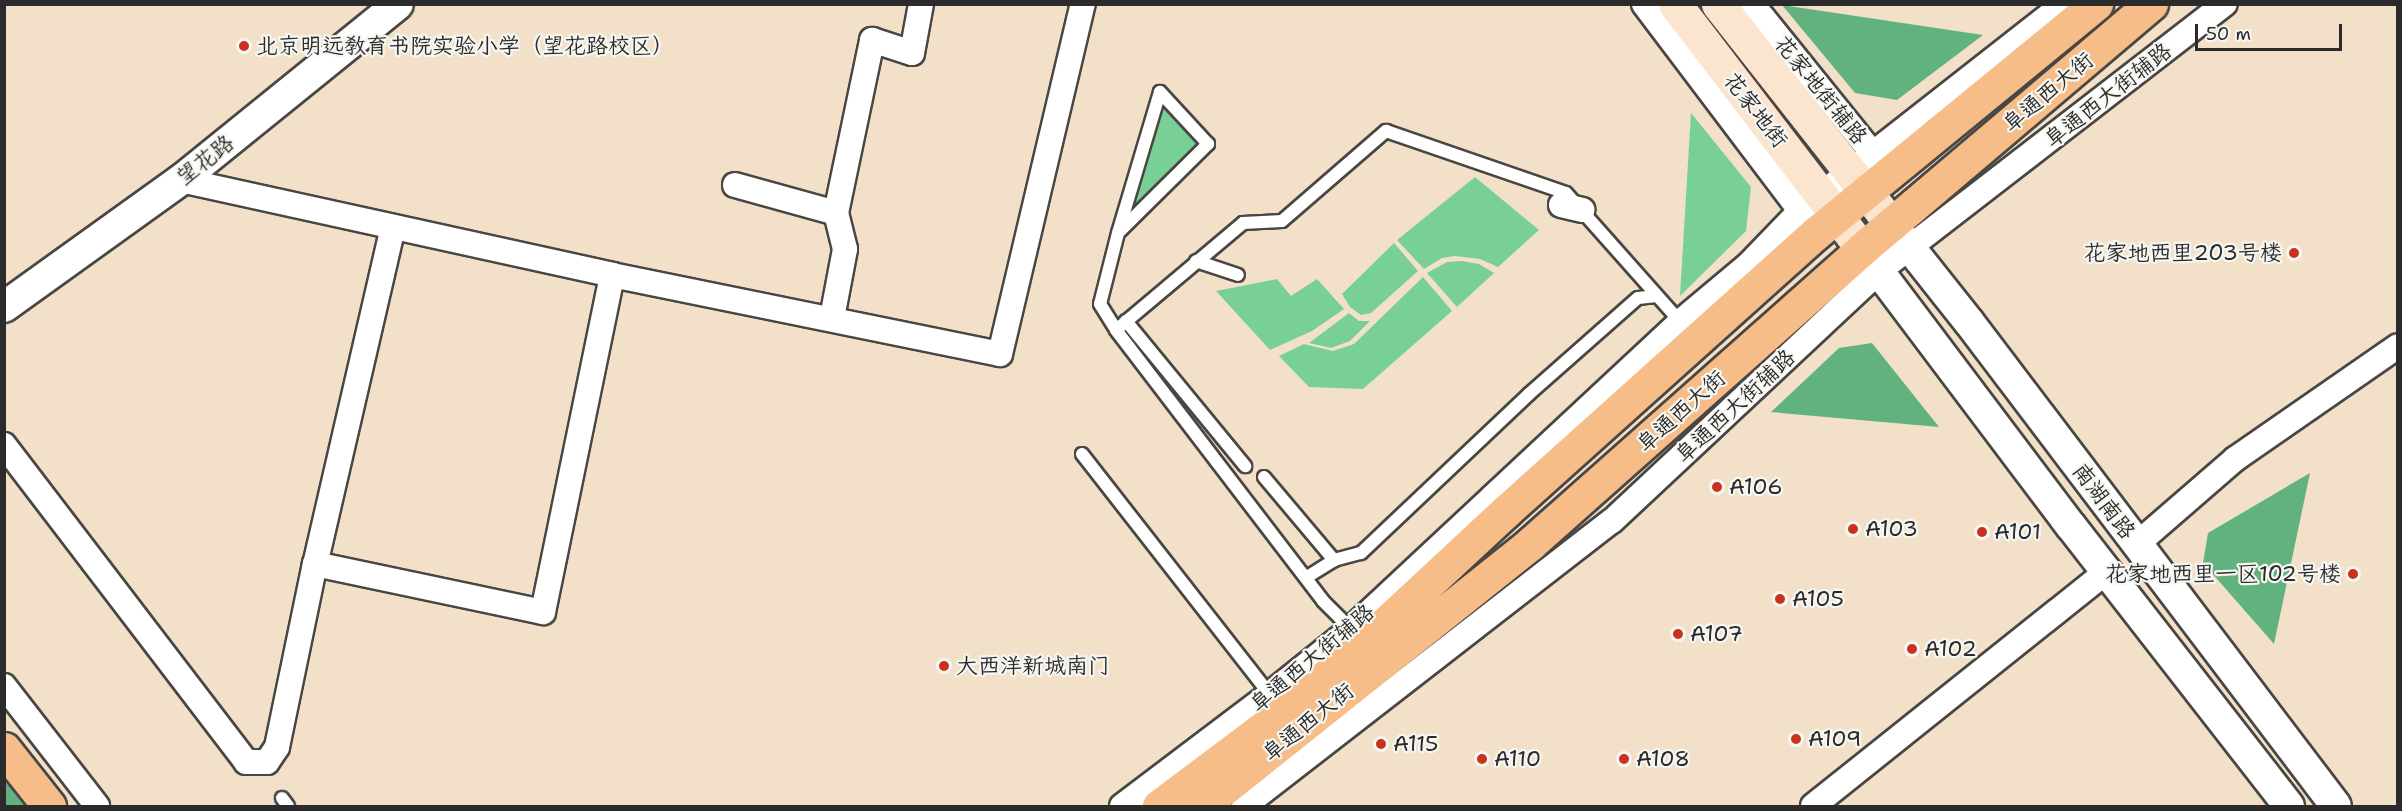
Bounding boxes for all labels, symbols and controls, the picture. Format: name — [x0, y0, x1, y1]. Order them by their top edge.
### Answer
scale bar — [2198, 12, 2345, 50]
text: 50 m — [2206, 22, 2251, 46]
street label: 花家地街辅路 — [1769, 30, 1873, 150]
place label: 北京明远教育书院实验小学（望花路校区） — [256, 33, 674, 59]
street label: 阜通西大街辅路 — [2039, 37, 2177, 153]
marker: 北京明远教育书院实验小学（望花路校区） — [237, 39, 251, 53]
street label: 阜通西大街 — [1997, 47, 2099, 137]
street label: 花家地街 — [1719, 67, 1793, 153]
street label: 望花路 — [171, 129, 239, 191]
place label: 花家地西里203号楼 — [2084, 240, 2282, 266]
marker: 花家地西里203号楼 — [2287, 246, 2301, 260]
street label: 阜通西大街辅路 — [1670, 344, 1800, 468]
street label: 阜通西大街 — [1631, 364, 1731, 458]
street label: 南湖南路 — [2067, 458, 2141, 544]
place label: A106 — [1729, 474, 1783, 500]
marker: A106 — [1710, 480, 1724, 494]
place label: A103 — [1865, 516, 1918, 542]
place label: A101 — [1994, 519, 2041, 545]
marker: A103 — [1846, 522, 1860, 536]
marker: A101 — [1975, 525, 1989, 539]
place label: 花家地西里一区102号楼 — [2105, 561, 2341, 587]
marker: 花家地西里一区102号楼 — [2346, 567, 2360, 581]
place label: A105 — [1792, 586, 1844, 612]
marker: A105 — [1773, 592, 1787, 606]
street label: 阜通西大街辅路 — [1245, 598, 1379, 718]
place label: A107 — [1690, 621, 1743, 647]
marker: A107 — [1671, 627, 1685, 641]
place label: A102 — [1924, 636, 1977, 662]
marker: A102 — [1905, 642, 1919, 656]
place label: 大西洋新城南门 — [956, 653, 1110, 679]
marker: 大西洋新城南门 — [937, 659, 951, 673]
street label: 阜通西大街 — [1257, 677, 1359, 767]
place label: A109 — [1808, 726, 1862, 752]
place label: A115 — [1393, 731, 1438, 757]
marker: A109 — [1789, 732, 1803, 746]
marker: A115 — [1374, 737, 1388, 751]
place label: A110 — [1494, 746, 1541, 772]
place label: A108 — [1636, 746, 1690, 772]
marker: A110 — [1475, 752, 1489, 766]
marker: A108 — [1617, 752, 1631, 766]

